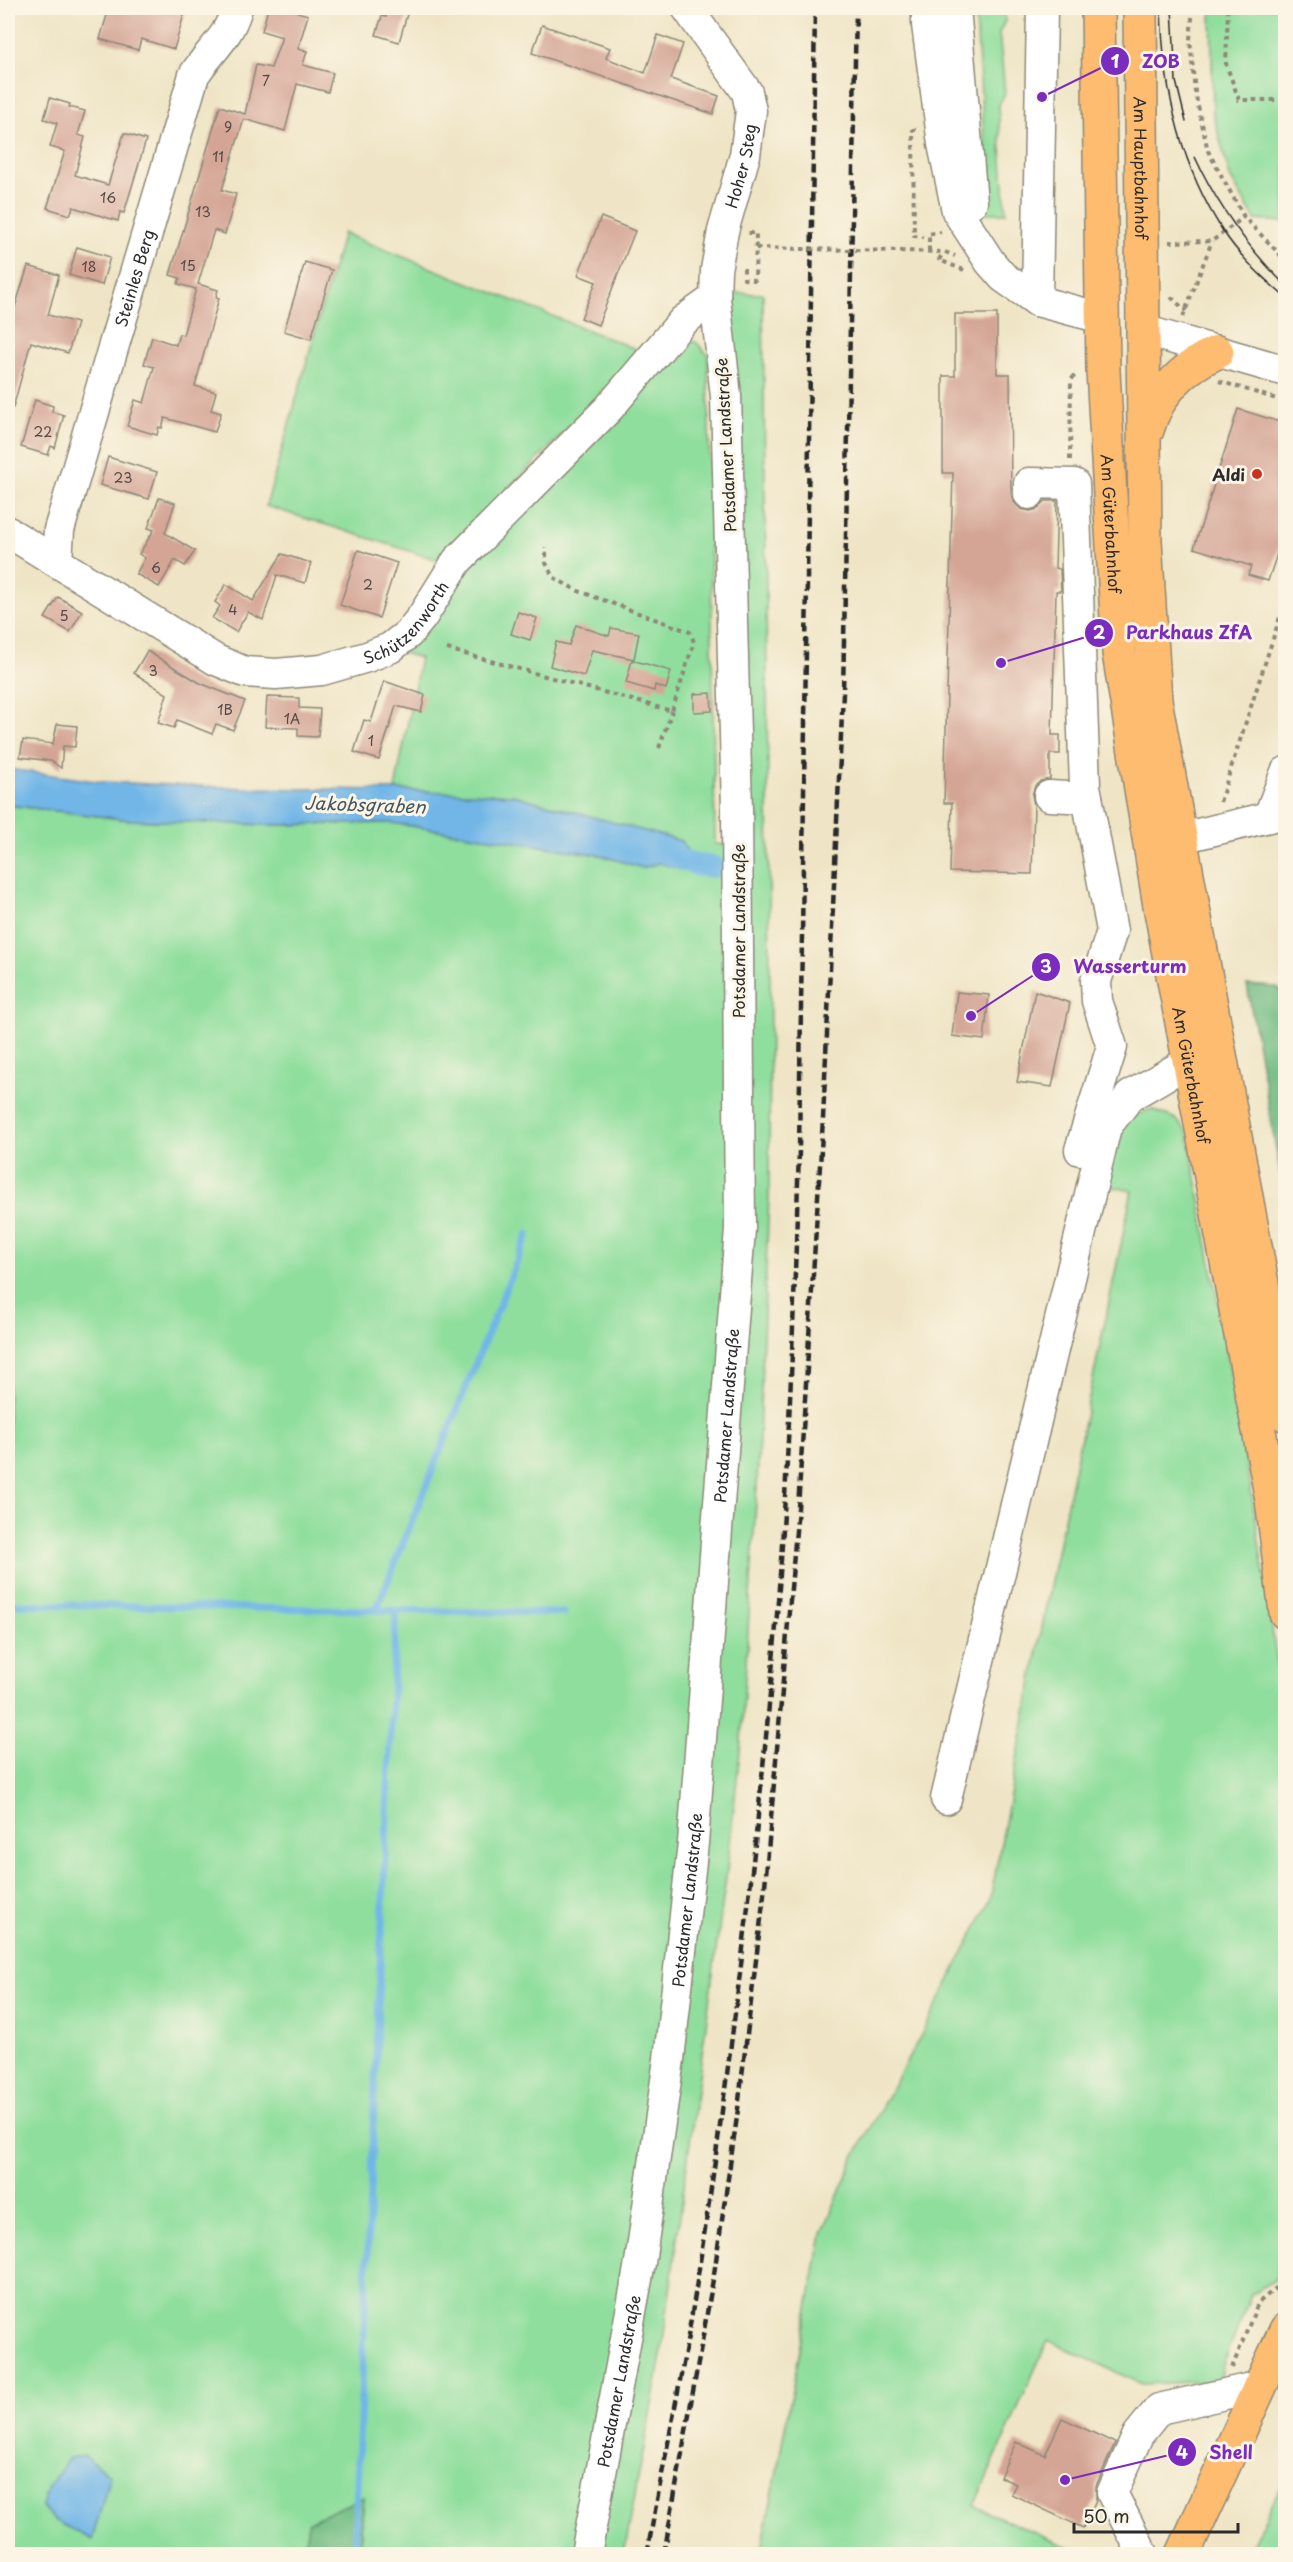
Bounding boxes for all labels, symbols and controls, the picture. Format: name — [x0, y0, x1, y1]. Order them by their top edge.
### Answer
callout: ZOB — [1100, 43, 1192, 79]
text: 1 — [1111, 47, 1120, 74]
text: ZOB — [1142, 47, 1180, 74]
house number: 7 — [262, 70, 270, 91]
street label: Am Hauptbahnhof — [1129, 96, 1154, 241]
house number: 9 — [224, 116, 232, 137]
street label: Hoher Steg — [718, 122, 761, 211]
house number: 11 — [212, 146, 224, 167]
house number: 16 — [100, 187, 116, 208]
house number: 13 — [195, 201, 211, 222]
street label: Steinles Berg — [108, 226, 160, 330]
house number: 15 — [180, 255, 196, 276]
house number: 18 — [81, 256, 97, 277]
street label: Potsdamer Landstraße — [708, 357, 742, 533]
house number: 22 — [34, 421, 52, 442]
street label: Am Güterbahnhof — [1096, 454, 1128, 596]
place label: Aldi — [1212, 462, 1245, 486]
house number: 23 — [114, 467, 132, 488]
marker: Aldi — [1250, 467, 1264, 481]
house number: 6 — [151, 557, 161, 578]
house number: 2 — [363, 574, 373, 595]
street label: Schützenworth — [359, 576, 454, 670]
house number: 4 — [228, 599, 238, 620]
house number: 5 — [59, 605, 69, 626]
callout: Parkhaus ZfA — [1084, 615, 1264, 651]
text: 2 — [1093, 618, 1106, 645]
text: Parkhaus ZfA — [1126, 618, 1252, 645]
house number: 3 — [148, 660, 158, 681]
house number: 1B — [217, 699, 233, 720]
house number: 1A — [284, 708, 300, 729]
house number: 1 — [368, 730, 374, 751]
water label: Jakobsgraben — [304, 788, 427, 820]
street label: Potsdamer Landstraße — [726, 844, 750, 1018]
callout: Wasserturm — [1031, 949, 1198, 985]
text: 3 — [1040, 952, 1052, 979]
text: Wasserturm — [1073, 952, 1187, 979]
street label: Am Güterbahnhof — [1167, 1005, 1217, 1148]
street label: Potsdamer Landstraße — [707, 1328, 744, 1504]
street label: Potsdamer Landstraße — [665, 1812, 707, 1988]
street label: Potsdamer Landstraße — [590, 2293, 646, 2469]
callout: Shell — [1167, 2434, 1264, 2470]
text: 4 — [1176, 2438, 1188, 2465]
text: Shell — [1209, 2438, 1253, 2465]
scale bar — [1074, 2496, 1238, 2534]
text: 50 m — [1083, 2502, 1130, 2529]

